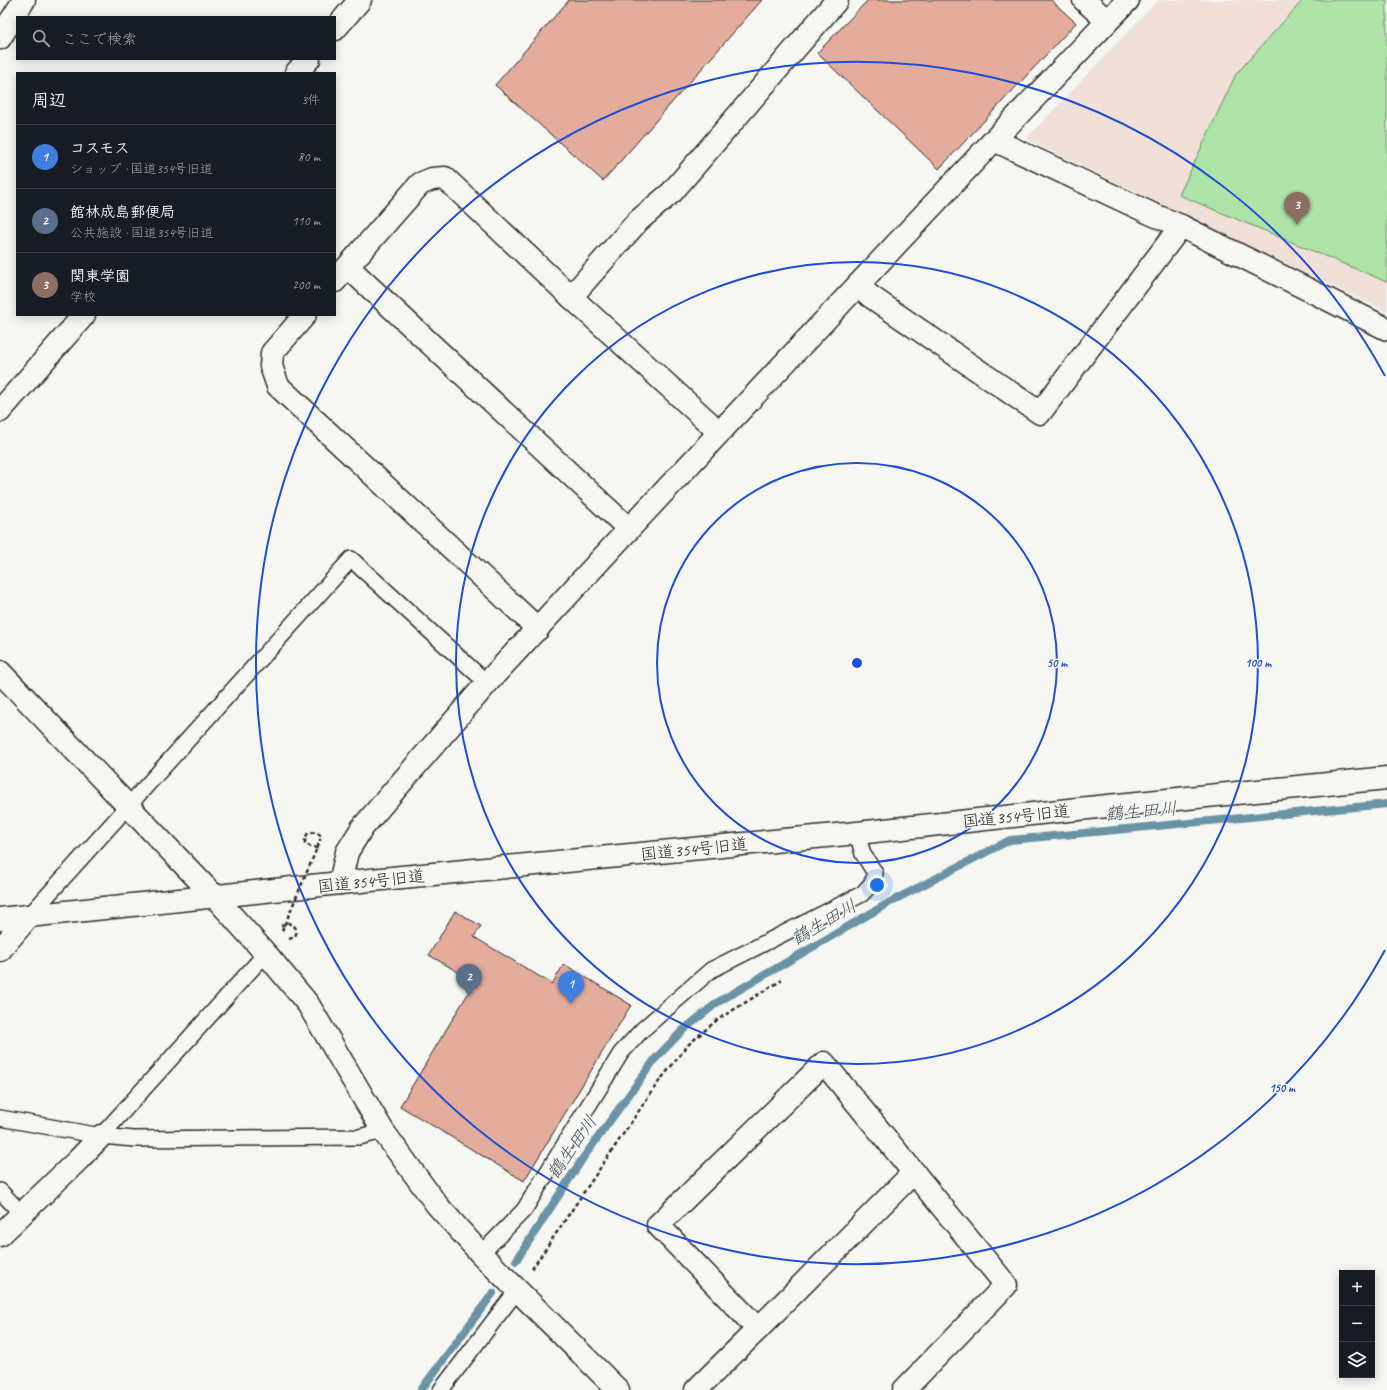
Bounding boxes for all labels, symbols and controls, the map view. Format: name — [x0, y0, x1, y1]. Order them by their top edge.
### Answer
search box — [16, 16, 336, 60]
icon: search — [30, 27, 52, 49]
text: ここで検索 — [62, 30, 137, 49]
text: 周辺 — [32, 90, 66, 111]
text: 3件 — [301, 92, 320, 108]
text: コスモス — [70, 139, 129, 158]
text: 1 — [42, 149, 48, 165]
text: 80 m — [298, 149, 320, 165]
text: ショップ · 国道354号旧道 — [70, 161, 213, 177]
pin: 3 — [1284, 192, 1310, 225]
text: 館林成島郵便局 — [70, 203, 175, 222]
text: 2 — [42, 213, 48, 229]
text: 110 m — [292, 213, 320, 229]
text: 公共施設 · 国道354号旧道 — [70, 225, 213, 241]
text: 関東学園 — [70, 267, 130, 286]
text: 3 — [42, 277, 48, 293]
text: 200 m — [292, 277, 320, 293]
text: 学校 — [70, 289, 96, 305]
text: 50 m — [1047, 655, 1068, 671]
text: 100 m — [1245, 655, 1272, 671]
centre of rings — [850, 656, 864, 670]
water label: 鶴生田川 — [1104, 797, 1178, 825]
street label: 国道354号旧道 — [961, 800, 1071, 833]
street label: 国道354号旧道 — [639, 833, 749, 866]
street label: 国道354号旧道 — [316, 865, 426, 898]
your location — [867, 875, 887, 895]
water label: 鶴生田川 — [787, 894, 861, 950]
pin: 2 — [456, 964, 482, 997]
pin: 1 — [558, 971, 584, 1004]
text: 150 m — [1269, 1080, 1296, 1096]
water label: 鶴生田川 — [542, 1111, 602, 1183]
map controls — [1339, 1270, 1375, 1378]
button: + — [1339, 1270, 1375, 1306]
button: − — [1339, 1306, 1375, 1342]
button: layers — [1339, 1342, 1375, 1378]

